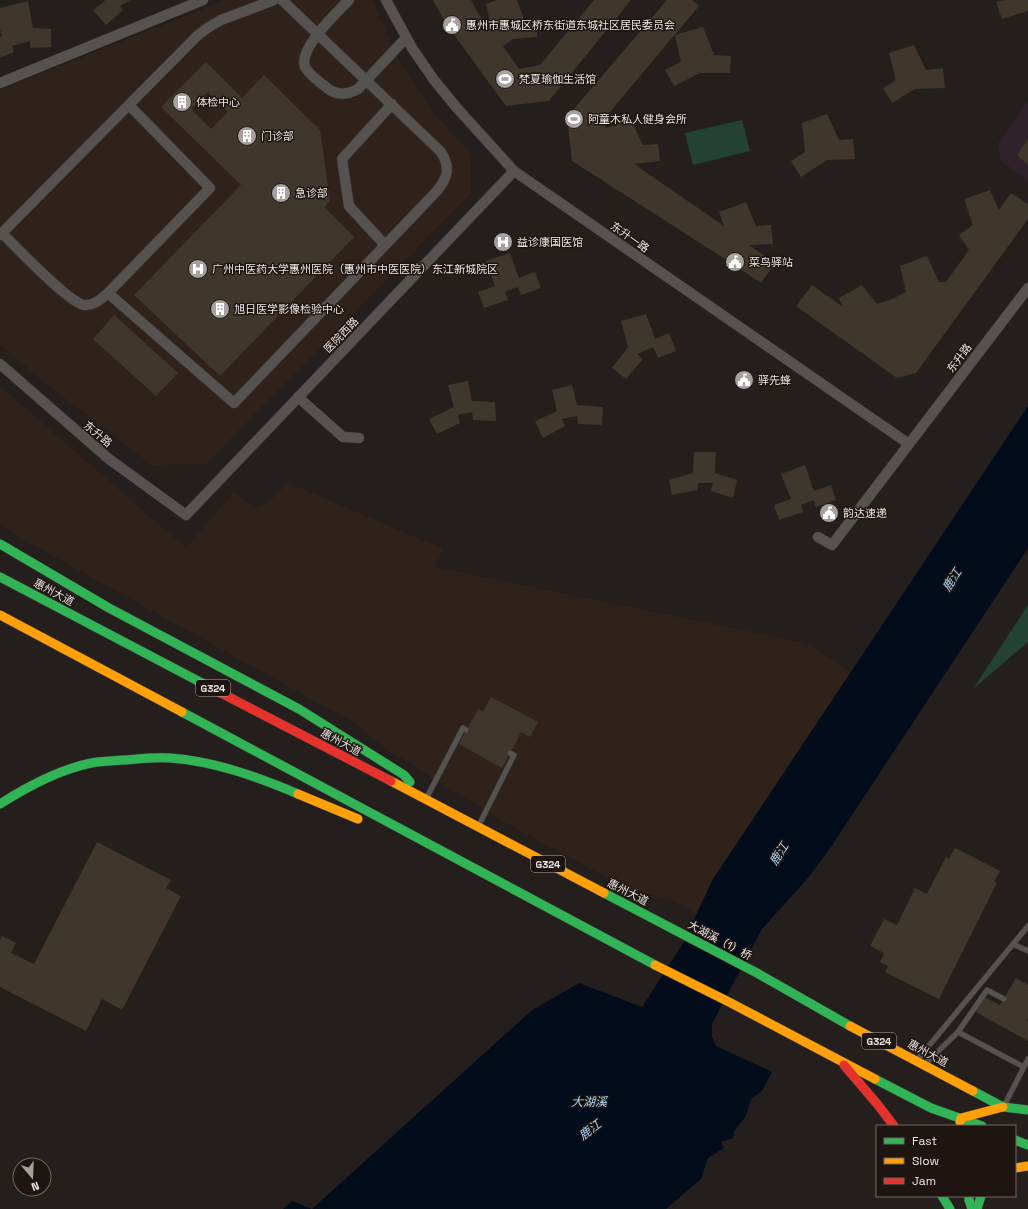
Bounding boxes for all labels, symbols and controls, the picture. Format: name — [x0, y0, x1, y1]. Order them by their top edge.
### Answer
public building icon: 惠州市惠城区桥东街道东城社区居民委员会 — [441, 14, 463, 36]
place label: 惠州市惠城区桥东街道东城社区居民委员会 — [466, 18, 675, 32]
sports icon: 梵夏瑜伽生活馆 — [494, 68, 516, 90]
place label: 梵夏瑜伽生活馆 — [519, 72, 596, 86]
building icon: 体检中心 — [171, 91, 193, 113]
place label: 体检中心 — [196, 95, 240, 109]
sports icon: 阿童木私人健身会所 — [563, 108, 585, 130]
place label: 阿童木私人健身会所 — [588, 112, 687, 126]
building icon: 门诊部 — [236, 125, 258, 147]
place label: 门诊部 — [261, 129, 294, 143]
building icon: 急诊部 — [270, 182, 292, 204]
place label: 急诊部 — [295, 186, 328, 200]
street label: 东升一路 — [608, 219, 652, 255]
hospital icon: 益诊康国医馆 — [492, 231, 514, 253]
place label: 益诊康国医馆 — [517, 235, 583, 249]
public building icon: 菜鸟驿站 — [724, 251, 746, 273]
place label: 菜鸟驿站 — [749, 255, 793, 269]
hospital icon: 广州中医药大学惠州医院（惠州市中医医院）东江新城院区 — [187, 258, 209, 280]
place label: 广州中医药大学惠州医院（惠州市中医医院）东江新城院区 — [212, 262, 498, 276]
building icon: 旭日医学影像检验中心 — [209, 298, 231, 320]
place label: 旭日医学影像检验中心 — [234, 302, 344, 316]
street label: 医院西路 — [321, 314, 361, 356]
street label: 东升路 — [943, 341, 975, 375]
public building icon: 驿先蜂 — [733, 369, 755, 391]
place label: 驿先蜂 — [758, 373, 791, 387]
street label: 东升路 — [81, 418, 115, 450]
public building icon: 韵达速递 — [818, 502, 840, 524]
place label: 韵达速递 — [843, 506, 887, 520]
water label: 鹿江 — [939, 564, 966, 594]
street label: 惠州大道 — [31, 575, 77, 609]
road number: G324 — [196, 680, 230, 696]
street label: 惠州大道 — [318, 725, 364, 759]
water label: 鹿江 — [766, 838, 793, 868]
road number: G324 — [531, 856, 565, 872]
street label: 惠州大道 — [605, 876, 651, 908]
street label: 大湖溪（1）桥 — [686, 917, 754, 963]
road number: G324 — [862, 1033, 896, 1049]
street label: 惠州大道 — [905, 1036, 951, 1070]
water label: 大湖溪 — [571, 1094, 609, 1110]
water label: 鹿江 — [576, 1115, 606, 1144]
legend — [876, 1125, 1016, 1197]
text: Fast — [912, 1133, 937, 1149]
text: Slow — [912, 1153, 939, 1169]
north arrow — [12, 1157, 52, 1197]
text: Jam — [912, 1173, 936, 1189]
text: N — [29, 1179, 41, 1194]

